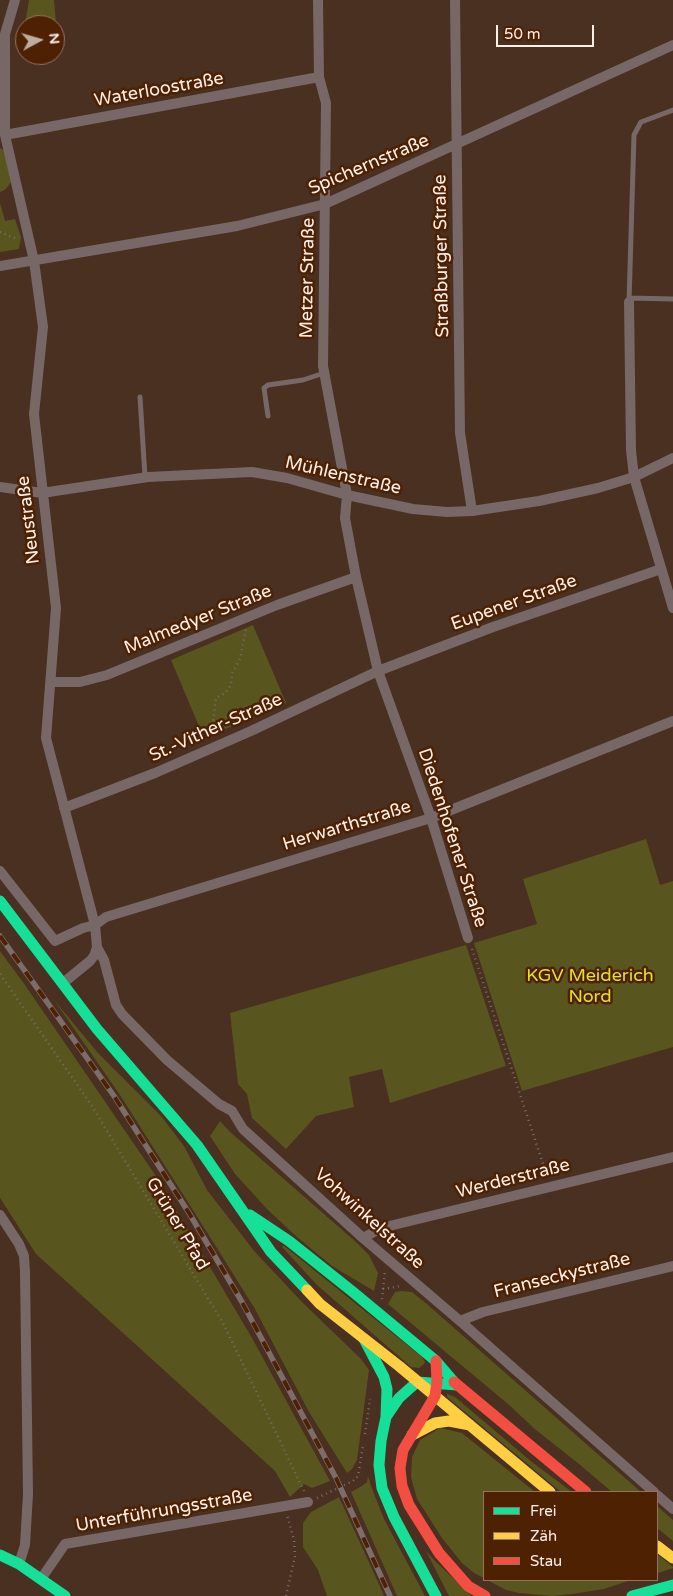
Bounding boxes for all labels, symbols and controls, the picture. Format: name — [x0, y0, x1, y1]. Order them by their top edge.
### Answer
north arrow — [15, 15, 65, 65]
scale bar — [498, 15, 596, 47]
text: 50 m — [504, 25, 541, 43]
text: N — [45, 32, 63, 45]
street label: Waterloostraße — [93, 68, 225, 112]
street label: Spichernstraße — [305, 130, 433, 200]
street label: Straßburger Straße — [430, 174, 454, 338]
street label: Metzer Straße — [296, 218, 320, 338]
street label: Mühlenstraße — [283, 452, 403, 500]
street label: Neustraße — [13, 475, 45, 565]
street label: Eupener Straße — [448, 570, 580, 636]
street label: Malmedyer Straße — [121, 581, 275, 659]
street label: St.-Vither-Straße — [146, 689, 286, 767]
street label: Diedenhofener Straße — [413, 746, 491, 930]
street label: Herwarthstraße — [280, 796, 414, 856]
park label: KGV Meiderich Nord — [526, 965, 654, 1008]
street label: Werderstraße — [454, 1154, 572, 1204]
street label: Vohwinkelstraße — [309, 1164, 429, 1274]
street label: Grüner Pfad — [141, 1174, 213, 1274]
street label: Franseckystraße — [492, 1249, 632, 1303]
street label: Unterführungsstraße — [74, 1485, 254, 1537]
legend — [483, 1491, 658, 1581]
text: Frei — [530, 1502, 556, 1520]
text: Zäh — [530, 1527, 557, 1545]
text: Stau — [530, 1552, 562, 1570]

